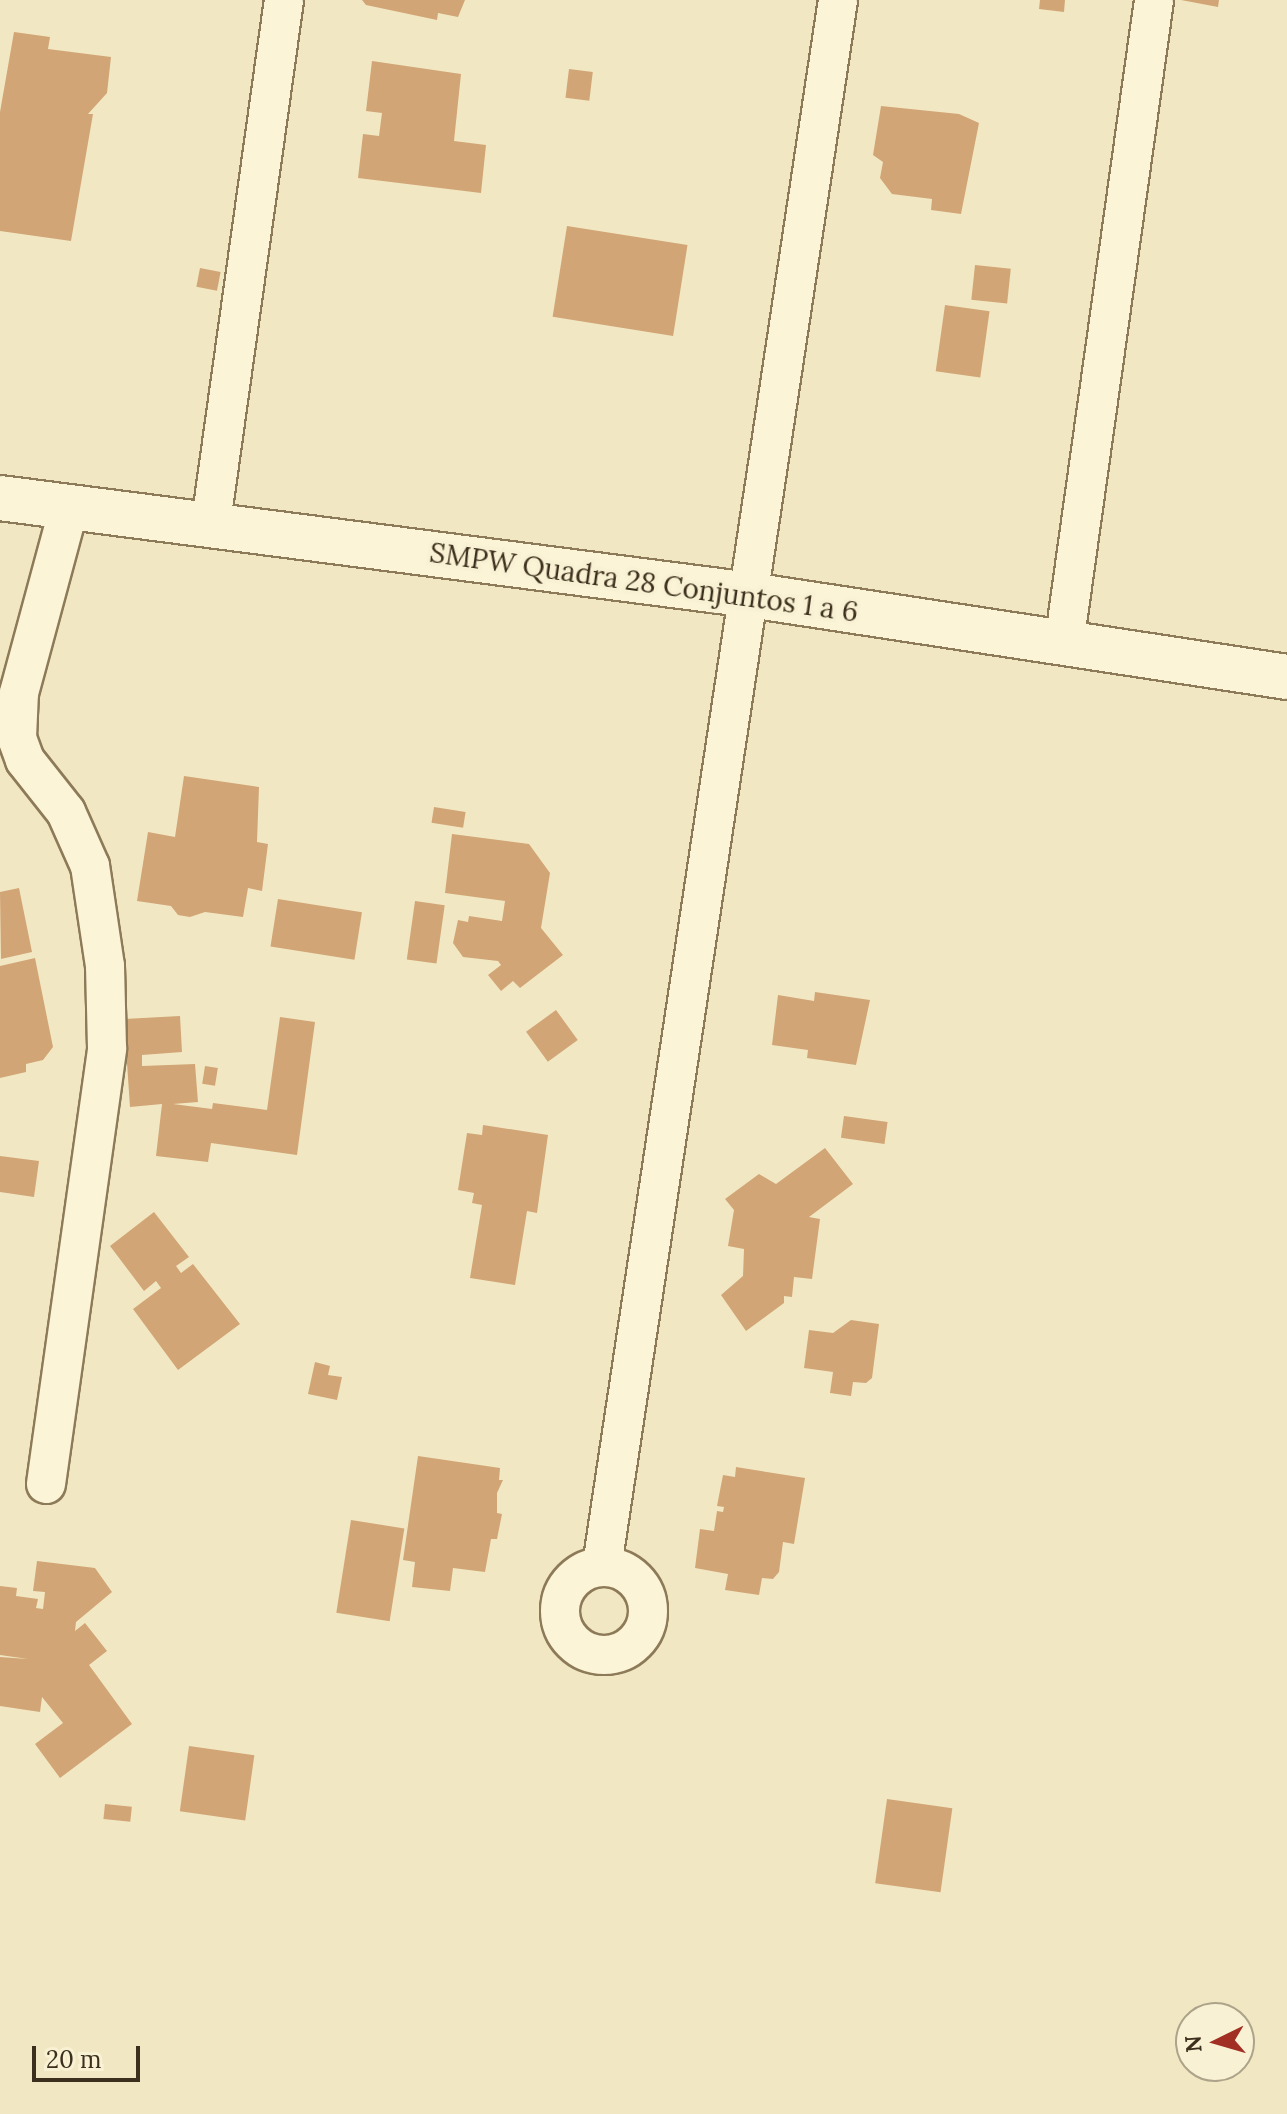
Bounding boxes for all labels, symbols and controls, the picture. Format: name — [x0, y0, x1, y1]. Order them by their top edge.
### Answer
street label: SMPW Quadra 28 Conjuntos 1 a 6 — [428, 535, 860, 629]
north arrow — [1175, 2002, 1255, 2082]
scale bar — [36, 2030, 144, 2080]
text: N — [1178, 2034, 1208, 2054]
text: 20 m — [46, 2044, 102, 2075]

